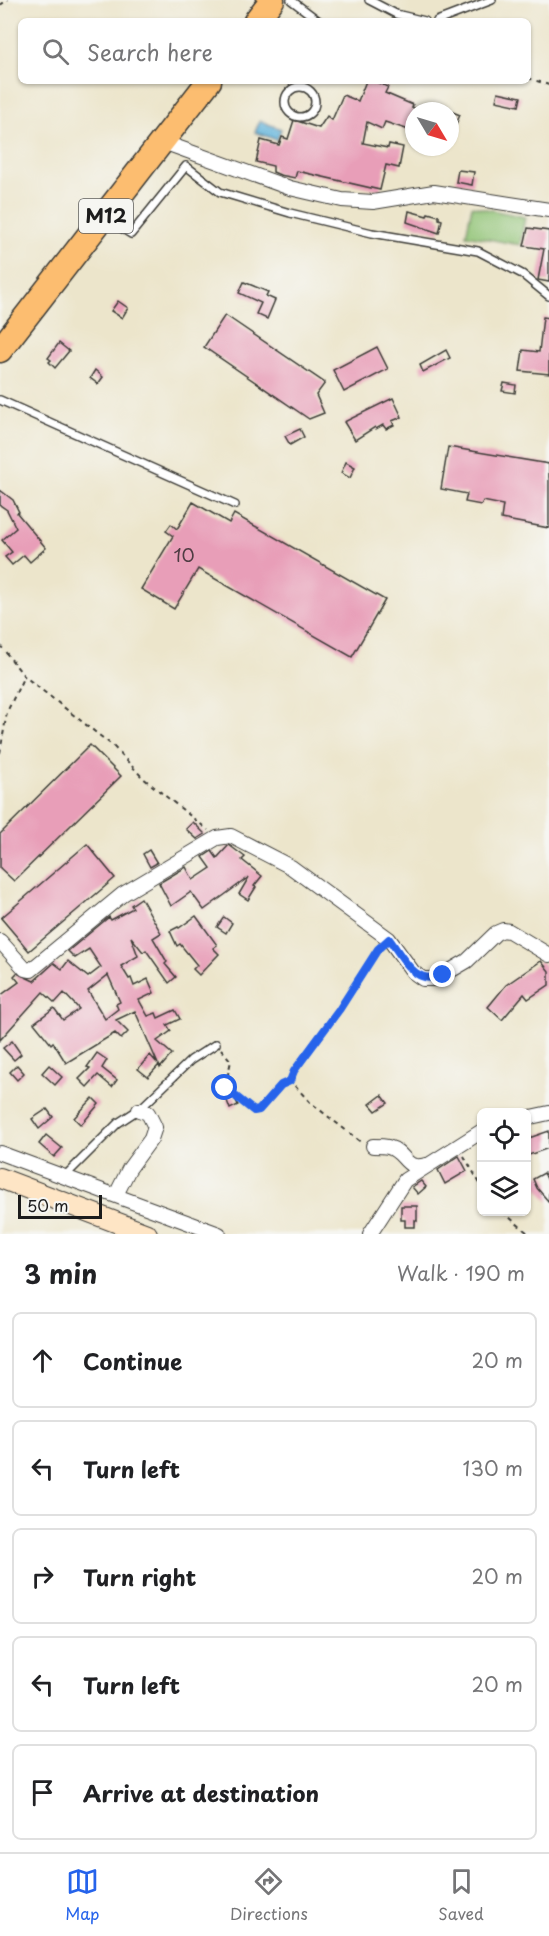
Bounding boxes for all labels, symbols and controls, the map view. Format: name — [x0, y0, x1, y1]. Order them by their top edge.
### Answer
search box — [18, 18, 531, 84]
icon: search — [39, 35, 72, 68]
text: Search here — [87, 35, 213, 68]
north arrow — [405, 102, 459, 156]
road number: M12 — [79, 199, 133, 233]
house number: 10 — [173, 541, 195, 568]
route end — [429, 961, 455, 987]
route start — [211, 1074, 237, 1100]
map controls — [477, 1108, 531, 1216]
button: locate — [477, 1108, 531, 1162]
button: layers — [477, 1162, 531, 1216]
scale bar — [18, 1192, 102, 1220]
text: 50 m — [27, 1193, 68, 1217]
text: 3 min — [24, 1254, 97, 1293]
text: Walk · 190 m — [397, 1258, 525, 1288]
icon: ahead — [26, 1344, 59, 1377]
text: Continue — [83, 1344, 182, 1377]
text: 20 m — [471, 1345, 523, 1375]
icon: left — [26, 1452, 59, 1485]
text: Turn left — [83, 1452, 180, 1485]
text: 130 m — [463, 1453, 523, 1483]
icon: right — [26, 1560, 59, 1593]
text: Turn right — [83, 1560, 196, 1593]
text: 20 m — [471, 1561, 523, 1591]
icon: left — [26, 1668, 59, 1701]
text: Turn left — [83, 1668, 180, 1701]
text: 20 m — [471, 1669, 523, 1699]
icon: arrive — [26, 1776, 59, 1809]
text: Arrive at destination — [83, 1776, 319, 1809]
tab: Map — [65, 1865, 99, 1925]
tab: Directions — [230, 1865, 308, 1925]
tab: Saved — [438, 1865, 484, 1925]

